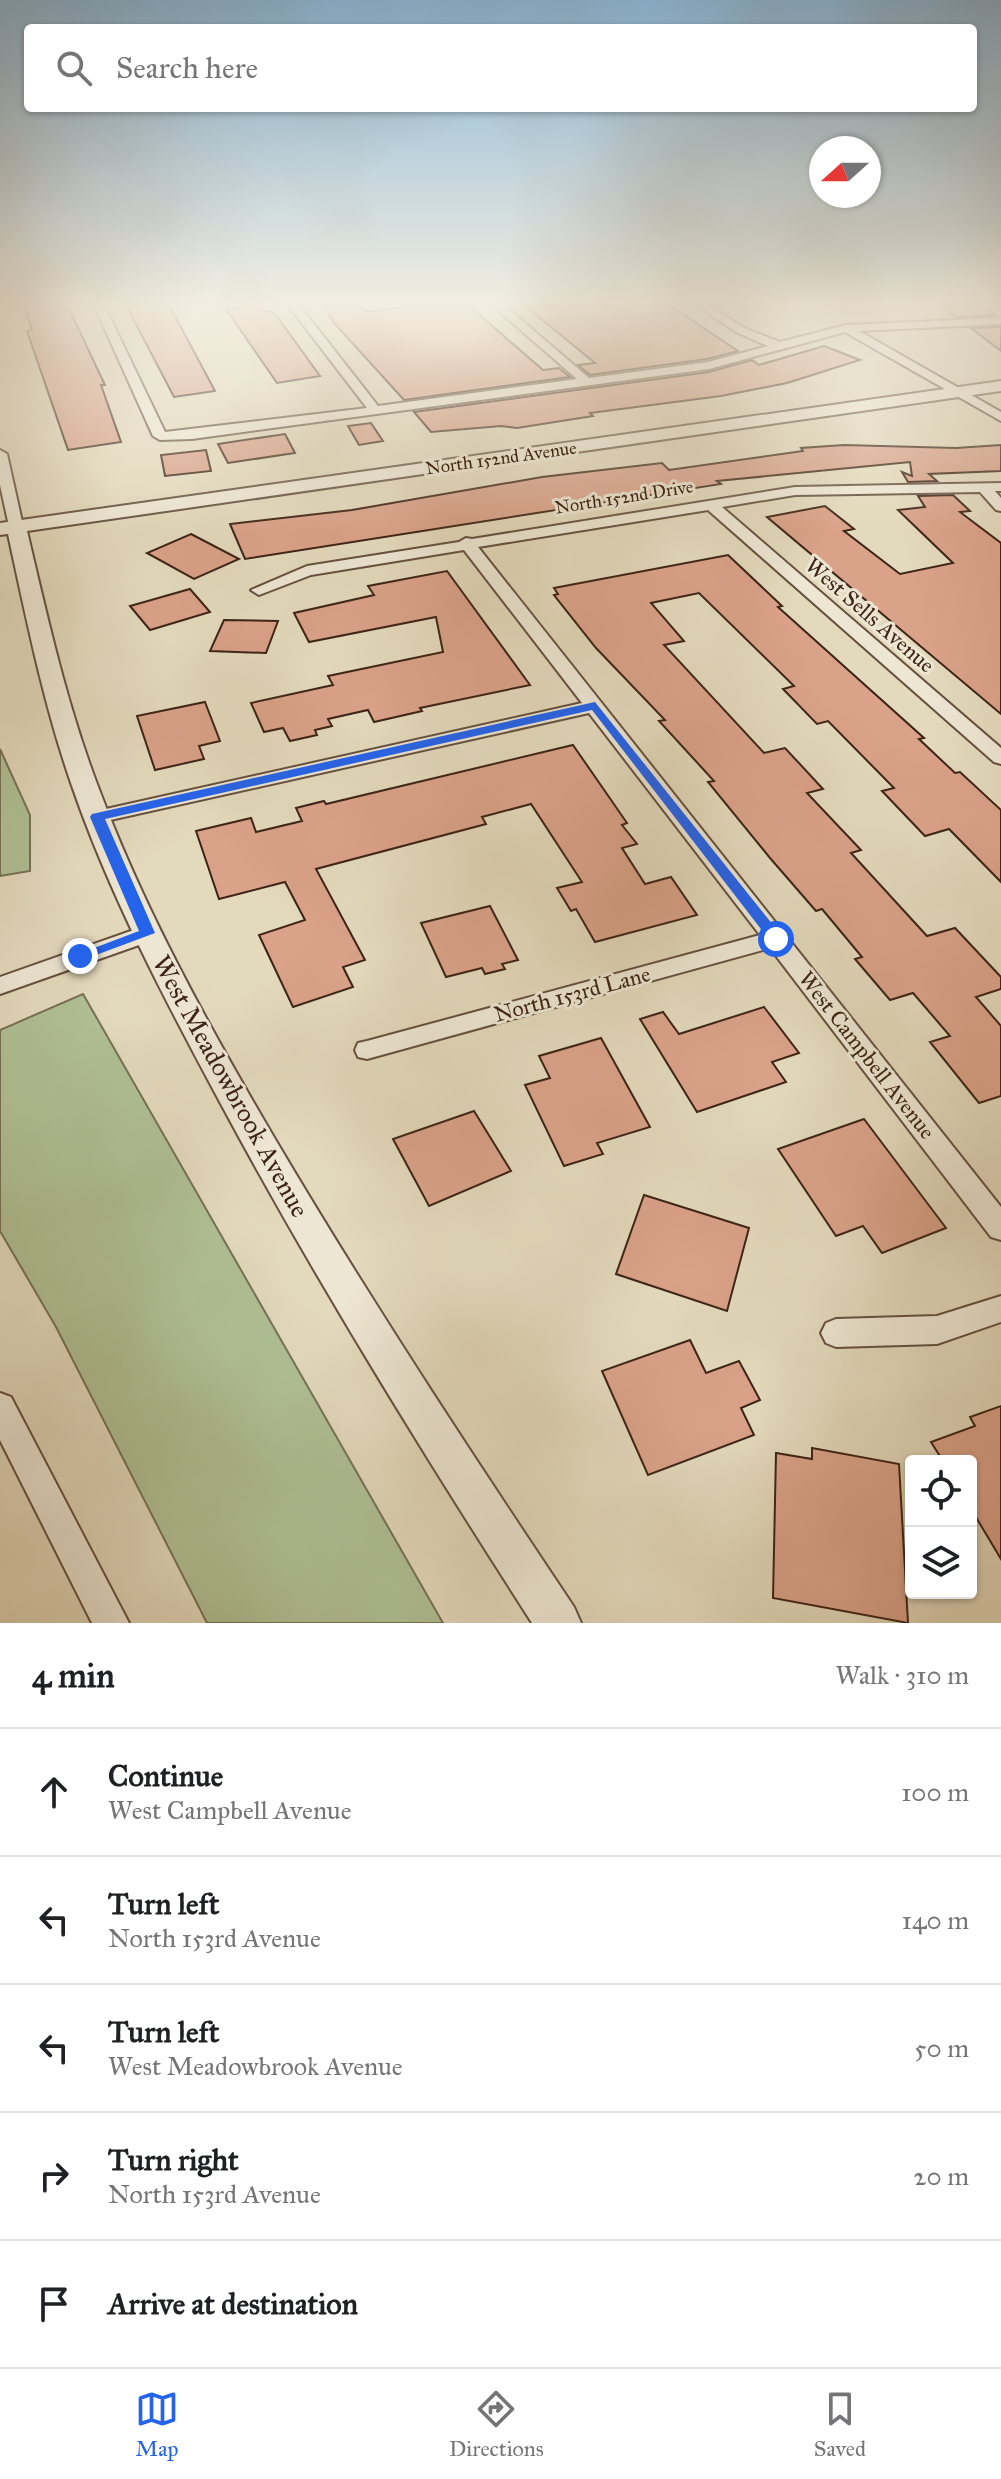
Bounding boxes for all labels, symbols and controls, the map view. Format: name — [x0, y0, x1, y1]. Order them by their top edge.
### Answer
search box — [24, 24, 977, 112]
icon: search — [52, 46, 96, 90]
text: Search here — [116, 50, 258, 86]
north arrow — [809, 136, 881, 208]
street label: North 152nd Avenue — [424, 437, 578, 479]
street label: North 152nd Drive — [553, 475, 695, 519]
street label: West Sells Avenue — [800, 552, 940, 678]
route start — [758, 921, 794, 957]
route end — [62, 938, 98, 974]
street label: West Meadowbrook Avenue — [146, 949, 317, 1223]
street label: North 153rd Lane — [491, 960, 653, 1028]
street label: West Campbell Avenue — [793, 966, 941, 1144]
map controls — [905, 1455, 977, 1599]
button: locate — [905, 1455, 977, 1527]
button: layers — [905, 1527, 977, 1599]
text: 4 min — [32, 1655, 115, 1696]
text: Walk · 310 m — [835, 1659, 969, 1691]
text: Continue — [108, 1758, 223, 1794]
icon: ahead — [32, 1770, 76, 1814]
text: 100 m — [901, 1776, 969, 1808]
text: West Campbell Avenue — [108, 1794, 351, 1826]
text: Turn left — [108, 1886, 219, 1922]
icon: left — [32, 1898, 76, 1942]
text: 140 m — [902, 1904, 969, 1936]
text: North 153rd Avenue — [108, 1922, 321, 1954]
text: Turn left — [108, 2014, 219, 2050]
icon: left — [32, 2026, 76, 2070]
text: 50 m — [914, 2032, 969, 2064]
text: West Meadowbrook Avenue — [108, 2050, 403, 2082]
text: Turn right — [108, 2142, 239, 2178]
icon: right — [32, 2154, 76, 2198]
text: 20 m — [914, 2160, 969, 2192]
text: North 153rd Avenue — [108, 2178, 321, 2210]
icon: arrive — [32, 2282, 76, 2326]
text: Arrive at destination — [108, 2286, 358, 2322]
tab: Map — [135, 2387, 179, 2462]
tab: Directions — [449, 2387, 544, 2462]
tab: Saved — [814, 2387, 866, 2462]

